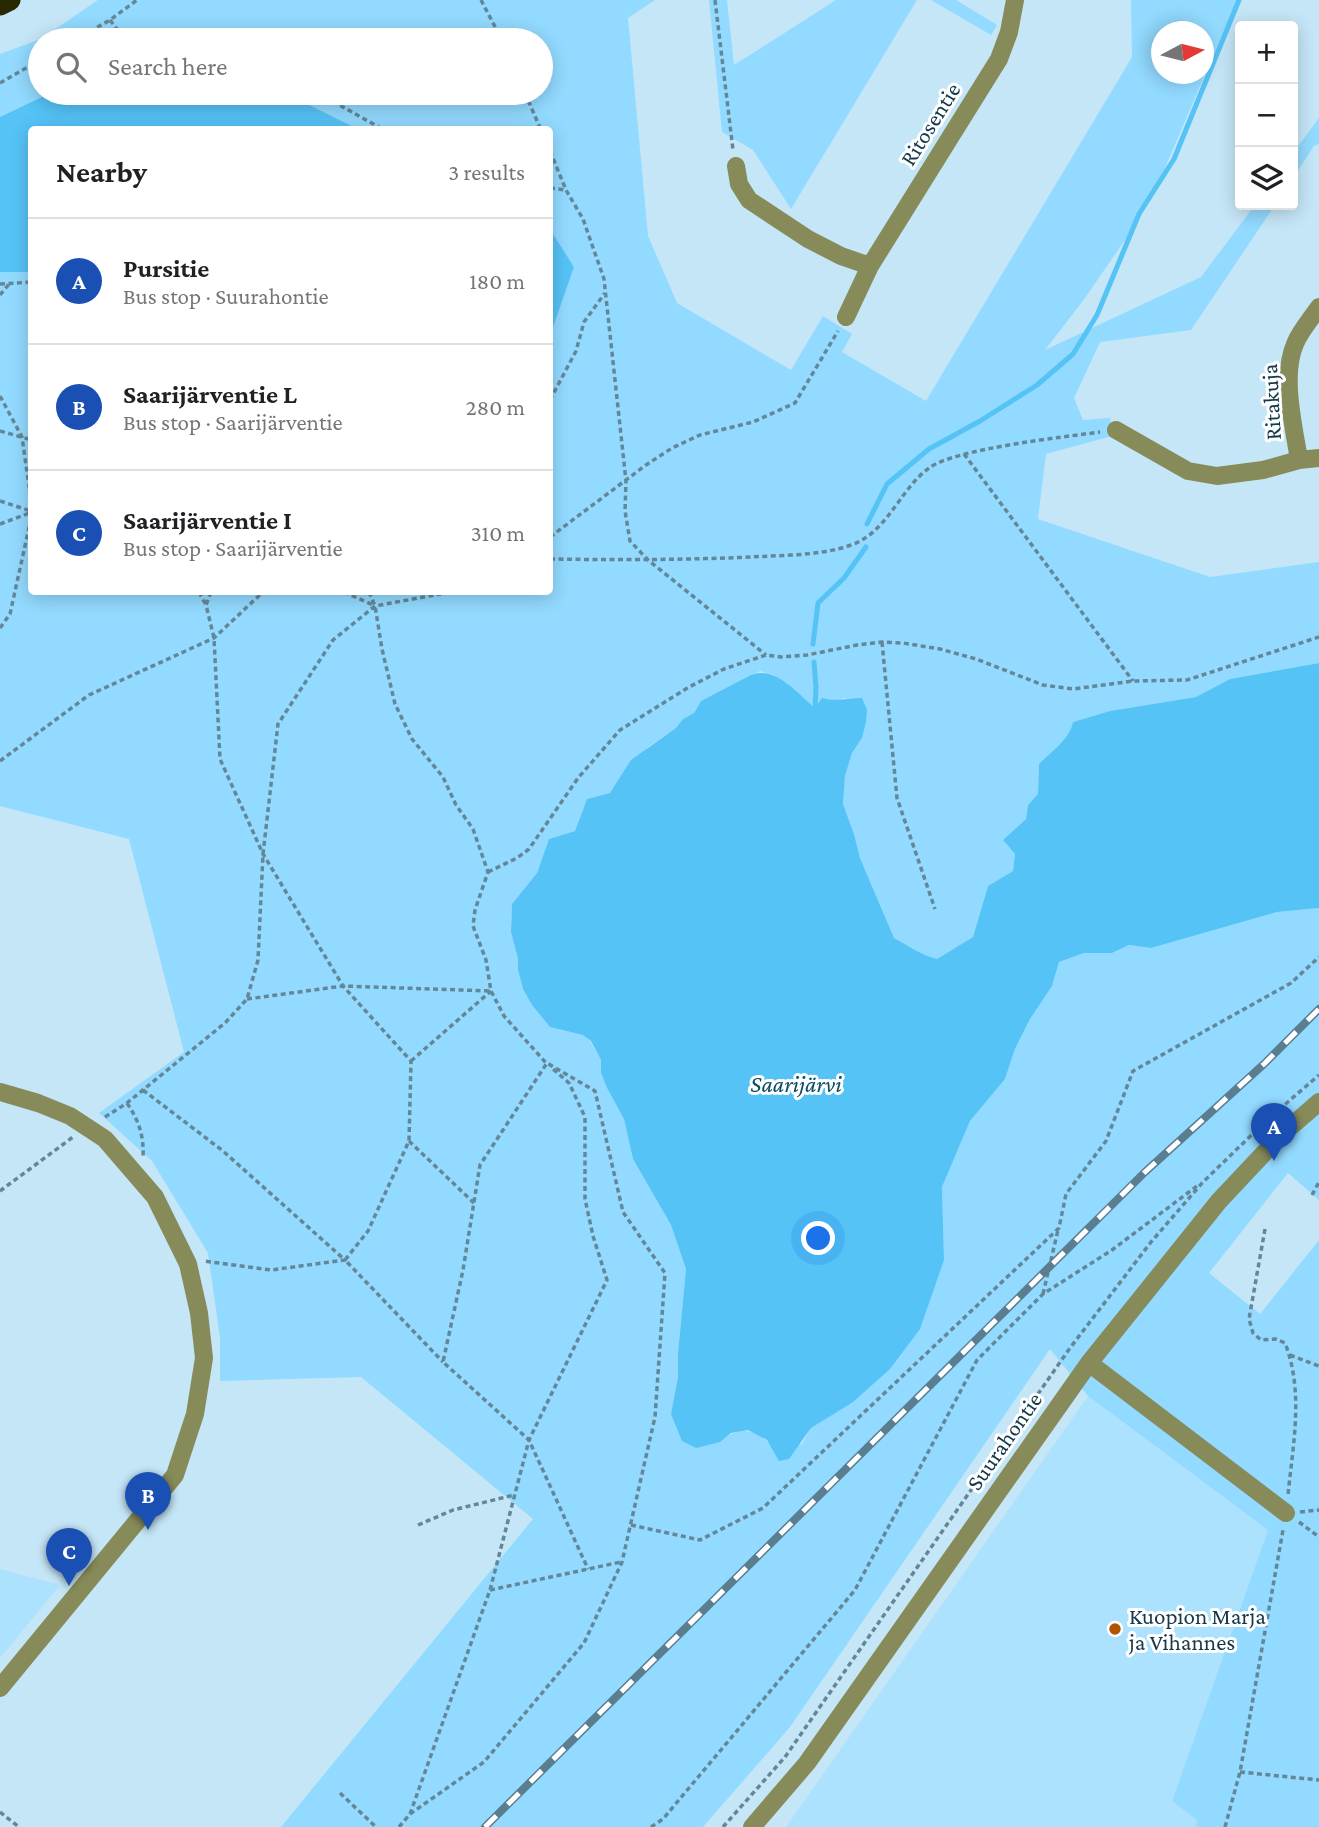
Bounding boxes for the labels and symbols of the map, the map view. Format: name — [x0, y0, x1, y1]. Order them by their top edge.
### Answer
north arrow — [1151, 21, 1214, 84]
street label: Ritosentie — [894, 78, 966, 170]
street label: Ritakuja — [1256, 363, 1286, 441]
water label: Saarijärvi — [750, 1070, 842, 1098]
pin: A — [1251, 1103, 1297, 1161]
your location — [801, 1221, 835, 1255]
street label: Suurahontie — [961, 1387, 1047, 1495]
pin: B — [125, 1472, 171, 1530]
pin: C — [46, 1528, 92, 1586]
place label: Kuopion Marja ja Vihannes — [1128, 1603, 1266, 1655]
marker: Kuopion Marja ja Vihannes — [1107, 1621, 1123, 1637]

